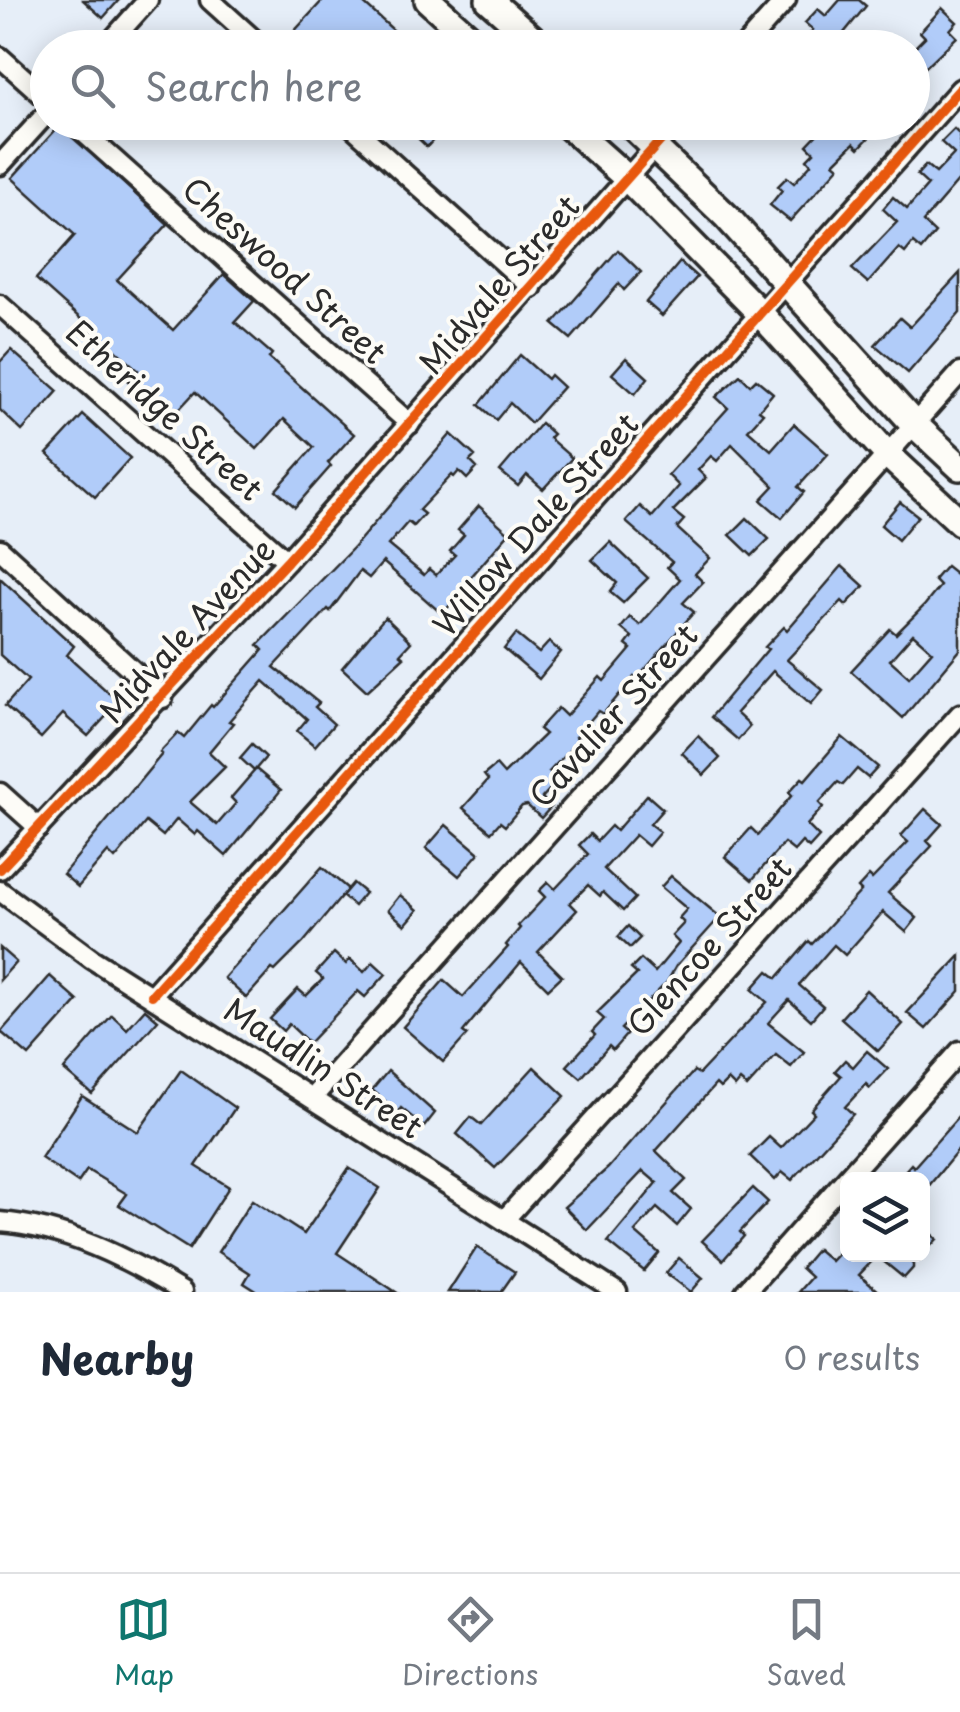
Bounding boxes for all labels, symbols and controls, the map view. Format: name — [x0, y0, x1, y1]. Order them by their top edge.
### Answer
search box — [30, 30, 930, 140]
text: Search here — [145, 57, 362, 114]
icon: search — [65, 58, 120, 113]
street label: Cheswood Street — [173, 165, 398, 374]
street label: Midvale Street — [407, 183, 590, 384]
street label: Etheridge Street — [56, 308, 274, 511]
street label: Willow Dale Street — [421, 401, 648, 646]
street label: Midvale Avenue — [88, 526, 285, 733]
street label: Cavalier Street — [517, 612, 708, 817]
street label: Glencoe Street — [615, 845, 802, 1046]
street label: Maudlin Street — [215, 985, 433, 1150]
map controls — [840, 1172, 930, 1262]
button: layers — [840, 1172, 930, 1262]
text: Nearby — [40, 1326, 194, 1389]
text: 0 results — [784, 1333, 920, 1381]
tab: Map — [114, 1592, 174, 1695]
tab: Directions — [402, 1592, 538, 1695]
tab: Saved — [766, 1592, 846, 1695]

